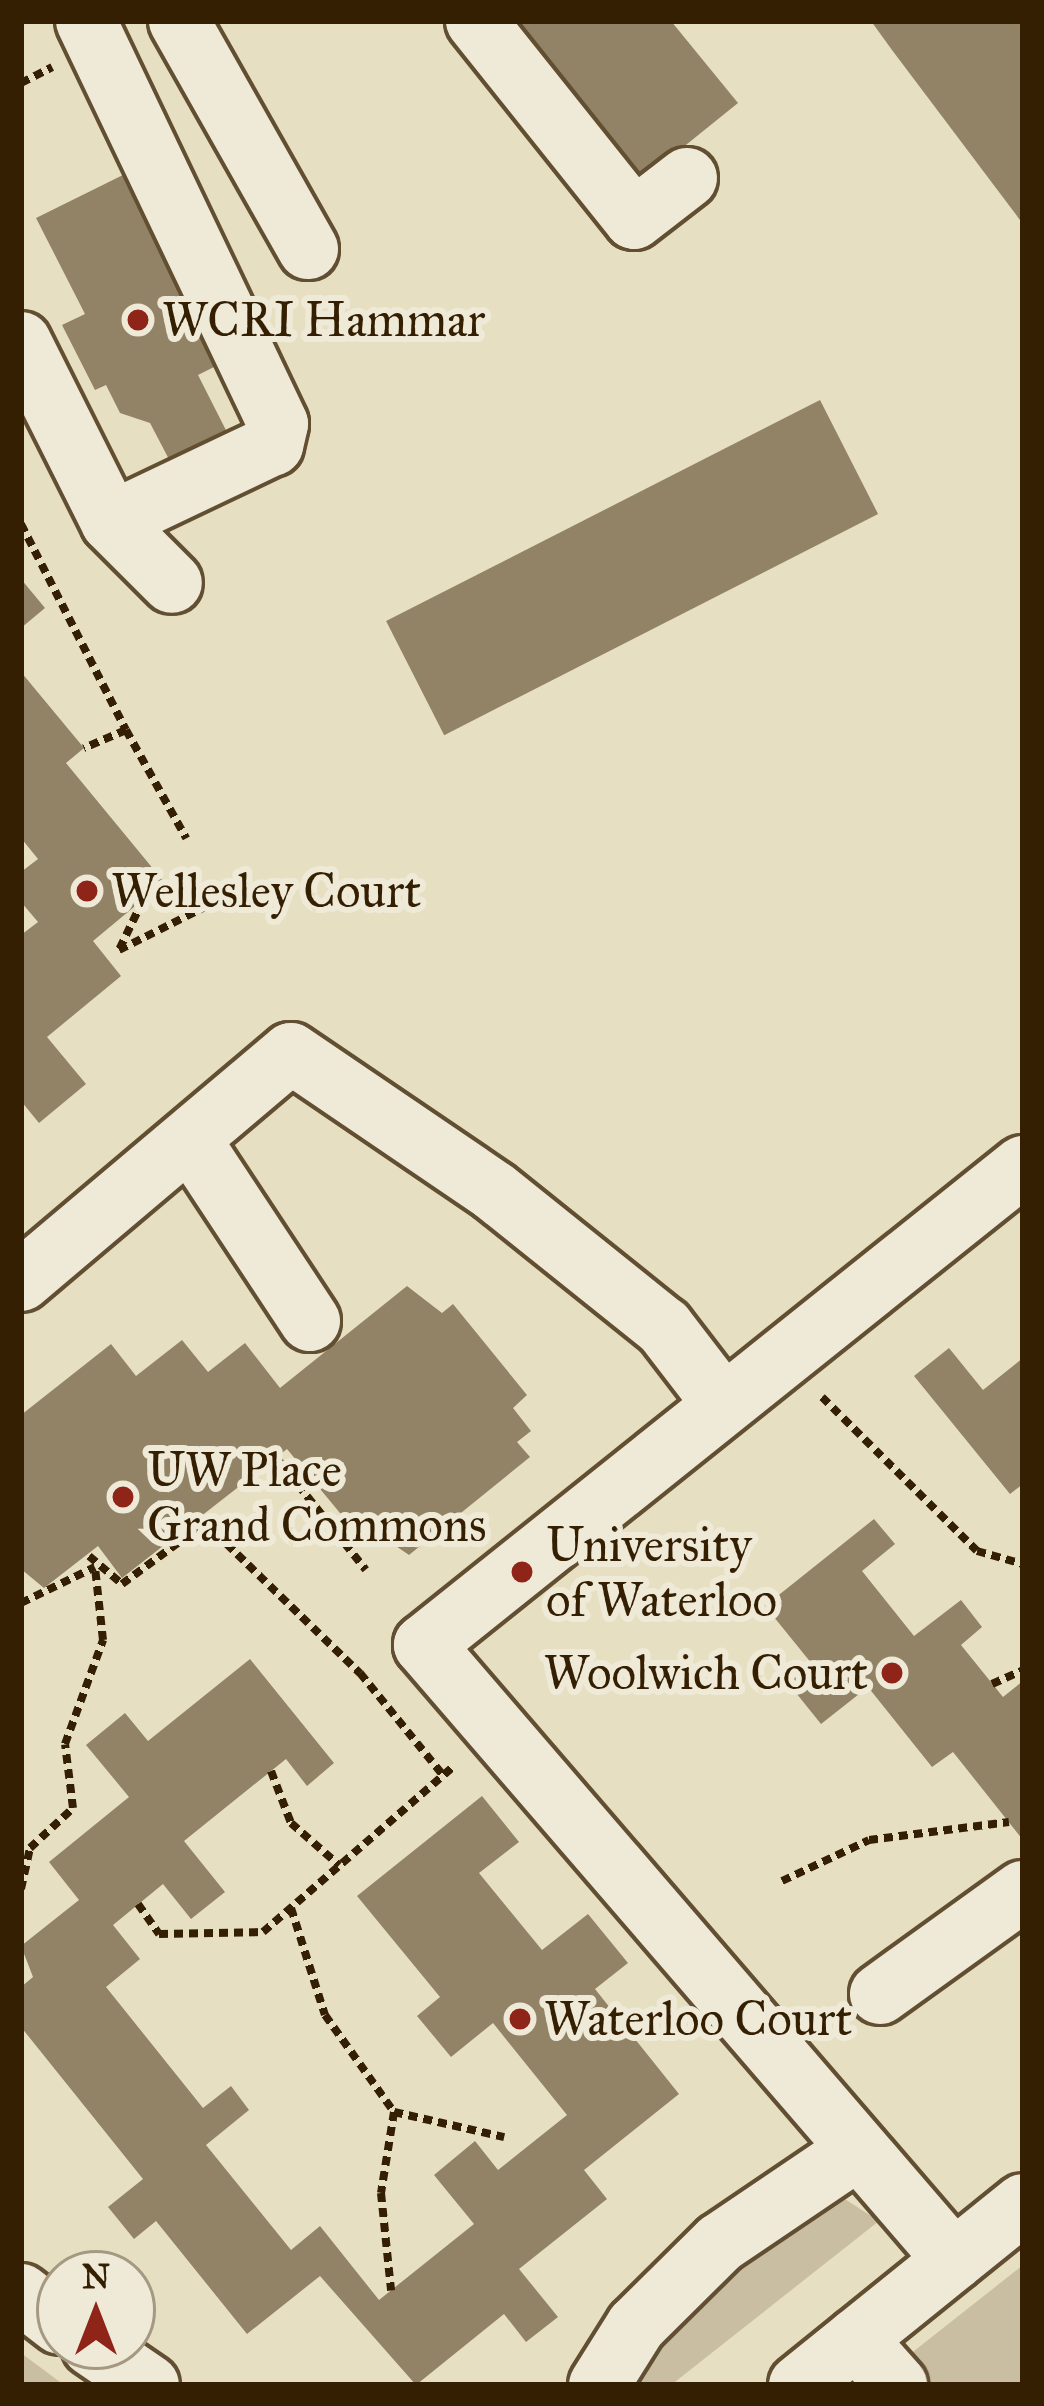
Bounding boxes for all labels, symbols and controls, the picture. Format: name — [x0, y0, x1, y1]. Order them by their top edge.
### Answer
place label: WCRI Hammar — [162, 291, 485, 349]
marker: WCRI Hammar — [125, 307, 151, 333]
place label: Wellesley Court — [111, 862, 421, 920]
marker: Wellesley Court — [74, 878, 100, 904]
place label: UW Place Grand Commons — [147, 1440, 486, 1553]
marker: UW Place Grand Commons — [110, 1484, 136, 1510]
place label: University of Waterloo — [546, 1515, 777, 1628]
marker: University of Waterloo — [509, 1559, 535, 1585]
place label: Woolwich Court — [543, 1644, 868, 1702]
marker: Woolwich Court — [879, 1660, 905, 1686]
place label: Waterloo Court — [544, 1990, 852, 2048]
marker: Waterloo Court — [507, 2006, 533, 2032]
north arrow — [36, 2250, 156, 2370]
text: N — [82, 2257, 110, 2297]

